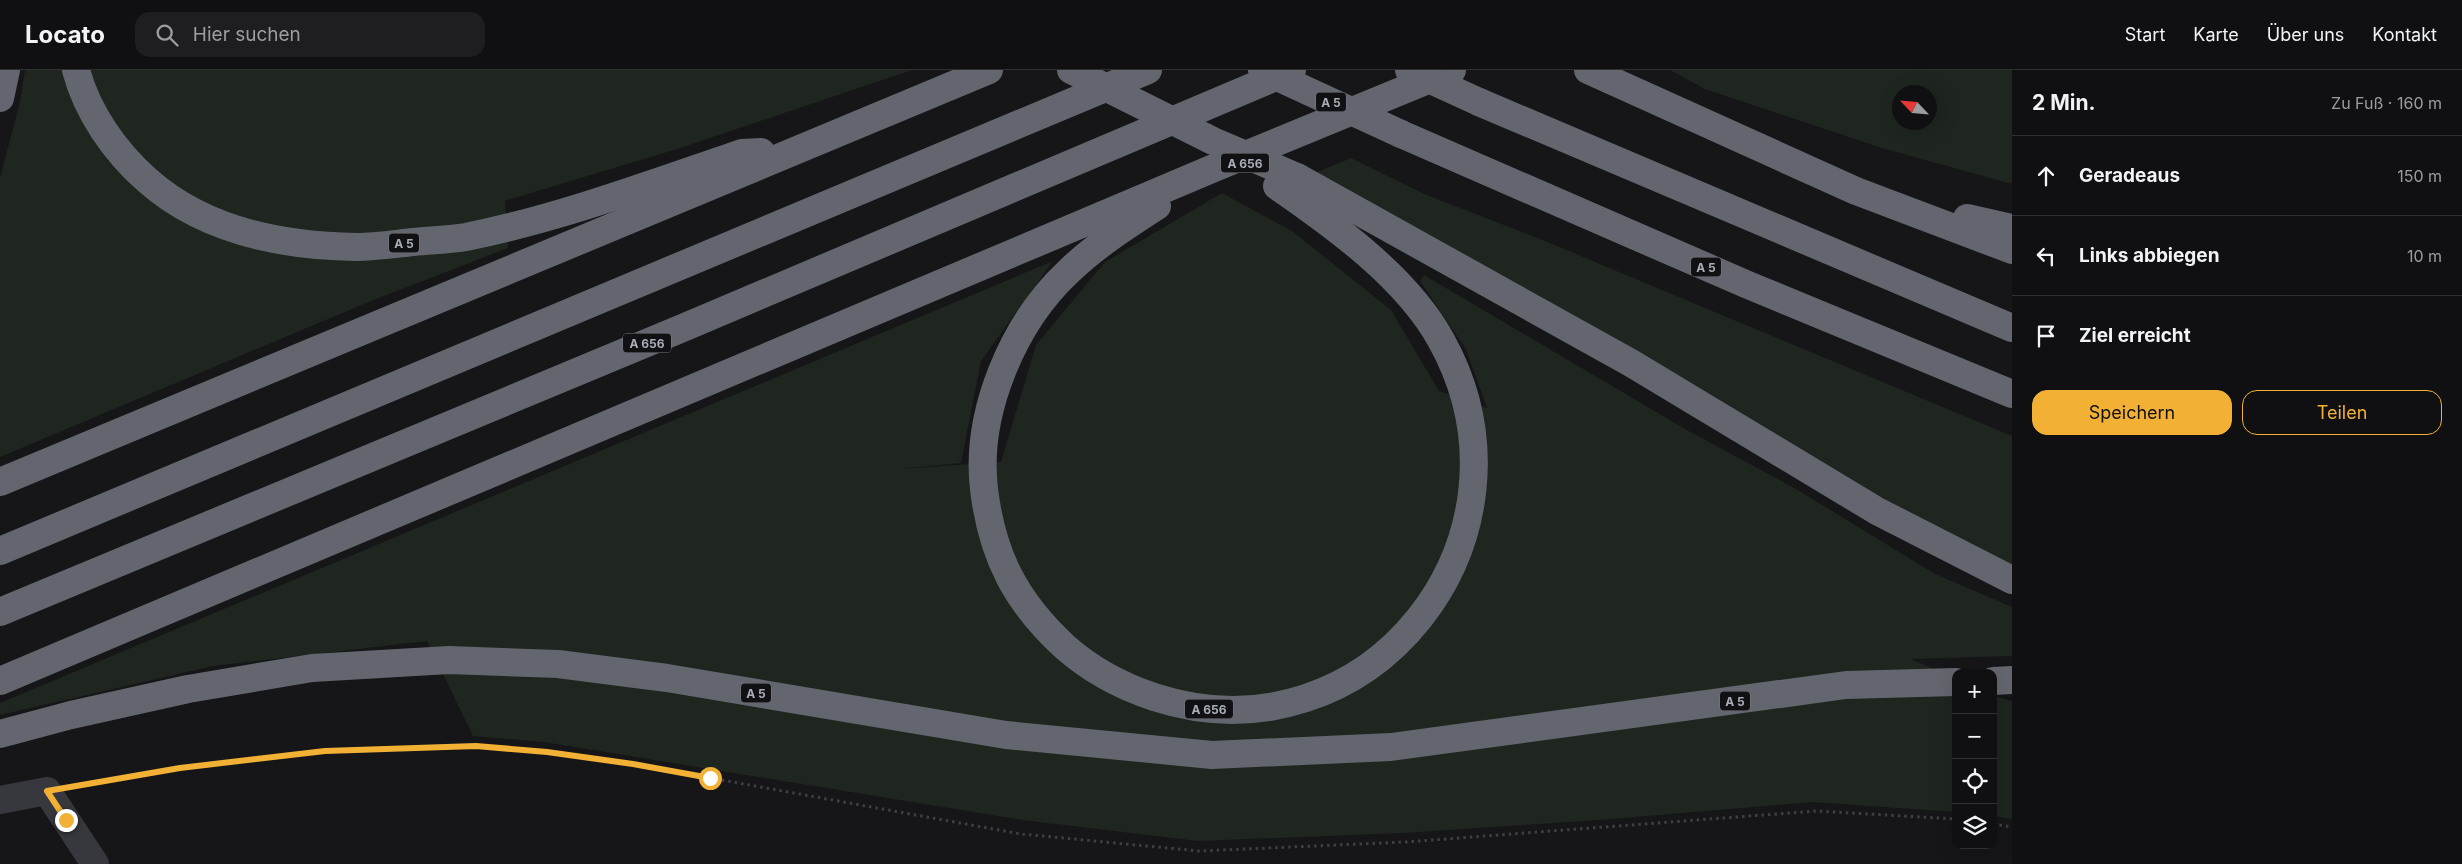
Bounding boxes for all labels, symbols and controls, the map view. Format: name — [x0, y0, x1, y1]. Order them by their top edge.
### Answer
search box — [135, 12, 485, 57]
text: Locato — [25, 20, 105, 49]
icon: search — [153, 21, 181, 49]
text: Hier suchen — [193, 23, 301, 46]
text: Start — [2125, 24, 2165, 45]
text: Karte — [2193, 24, 2239, 45]
text: Über uns — [2267, 24, 2344, 45]
text: Kontakt — [2372, 24, 2437, 45]
north arrow — [1892, 85, 1937, 130]
text: 2 Min. — [2032, 90, 2096, 115]
road number: A 5 — [1316, 92, 1346, 112]
text: Zu Fuß · 160 m — [2331, 93, 2442, 113]
road number: A 656 — [1221, 154, 1269, 172]
icon: ahead — [2032, 162, 2060, 190]
text: Geradeaus — [2079, 164, 2180, 187]
text: 150 m — [2397, 166, 2442, 186]
road number: A 5 — [389, 234, 419, 252]
icon: left — [2032, 242, 2060, 270]
text: Links abbiegen — [2079, 244, 2220, 267]
text: 10 m — [2407, 246, 2442, 266]
road number: A 5 — [1691, 258, 1721, 276]
icon: arrive — [2032, 322, 2060, 350]
text: Ziel erreicht — [2079, 324, 2191, 347]
road number: A 656 — [623, 334, 671, 352]
button: Speichern — [2032, 390, 2232, 435]
button: Teilen — [2242, 390, 2442, 435]
map controls — [1952, 669, 1997, 849]
button: + — [1952, 669, 1997, 714]
road number: A 5 — [741, 684, 771, 702]
road number: A 5 — [1720, 692, 1750, 710]
road number: A 656 — [1185, 700, 1233, 718]
button: − — [1952, 714, 1997, 759]
button: locate — [1952, 759, 1997, 804]
route start — [699, 767, 722, 790]
button: layers — [1952, 804, 1997, 849]
route end — [55, 809, 78, 832]

